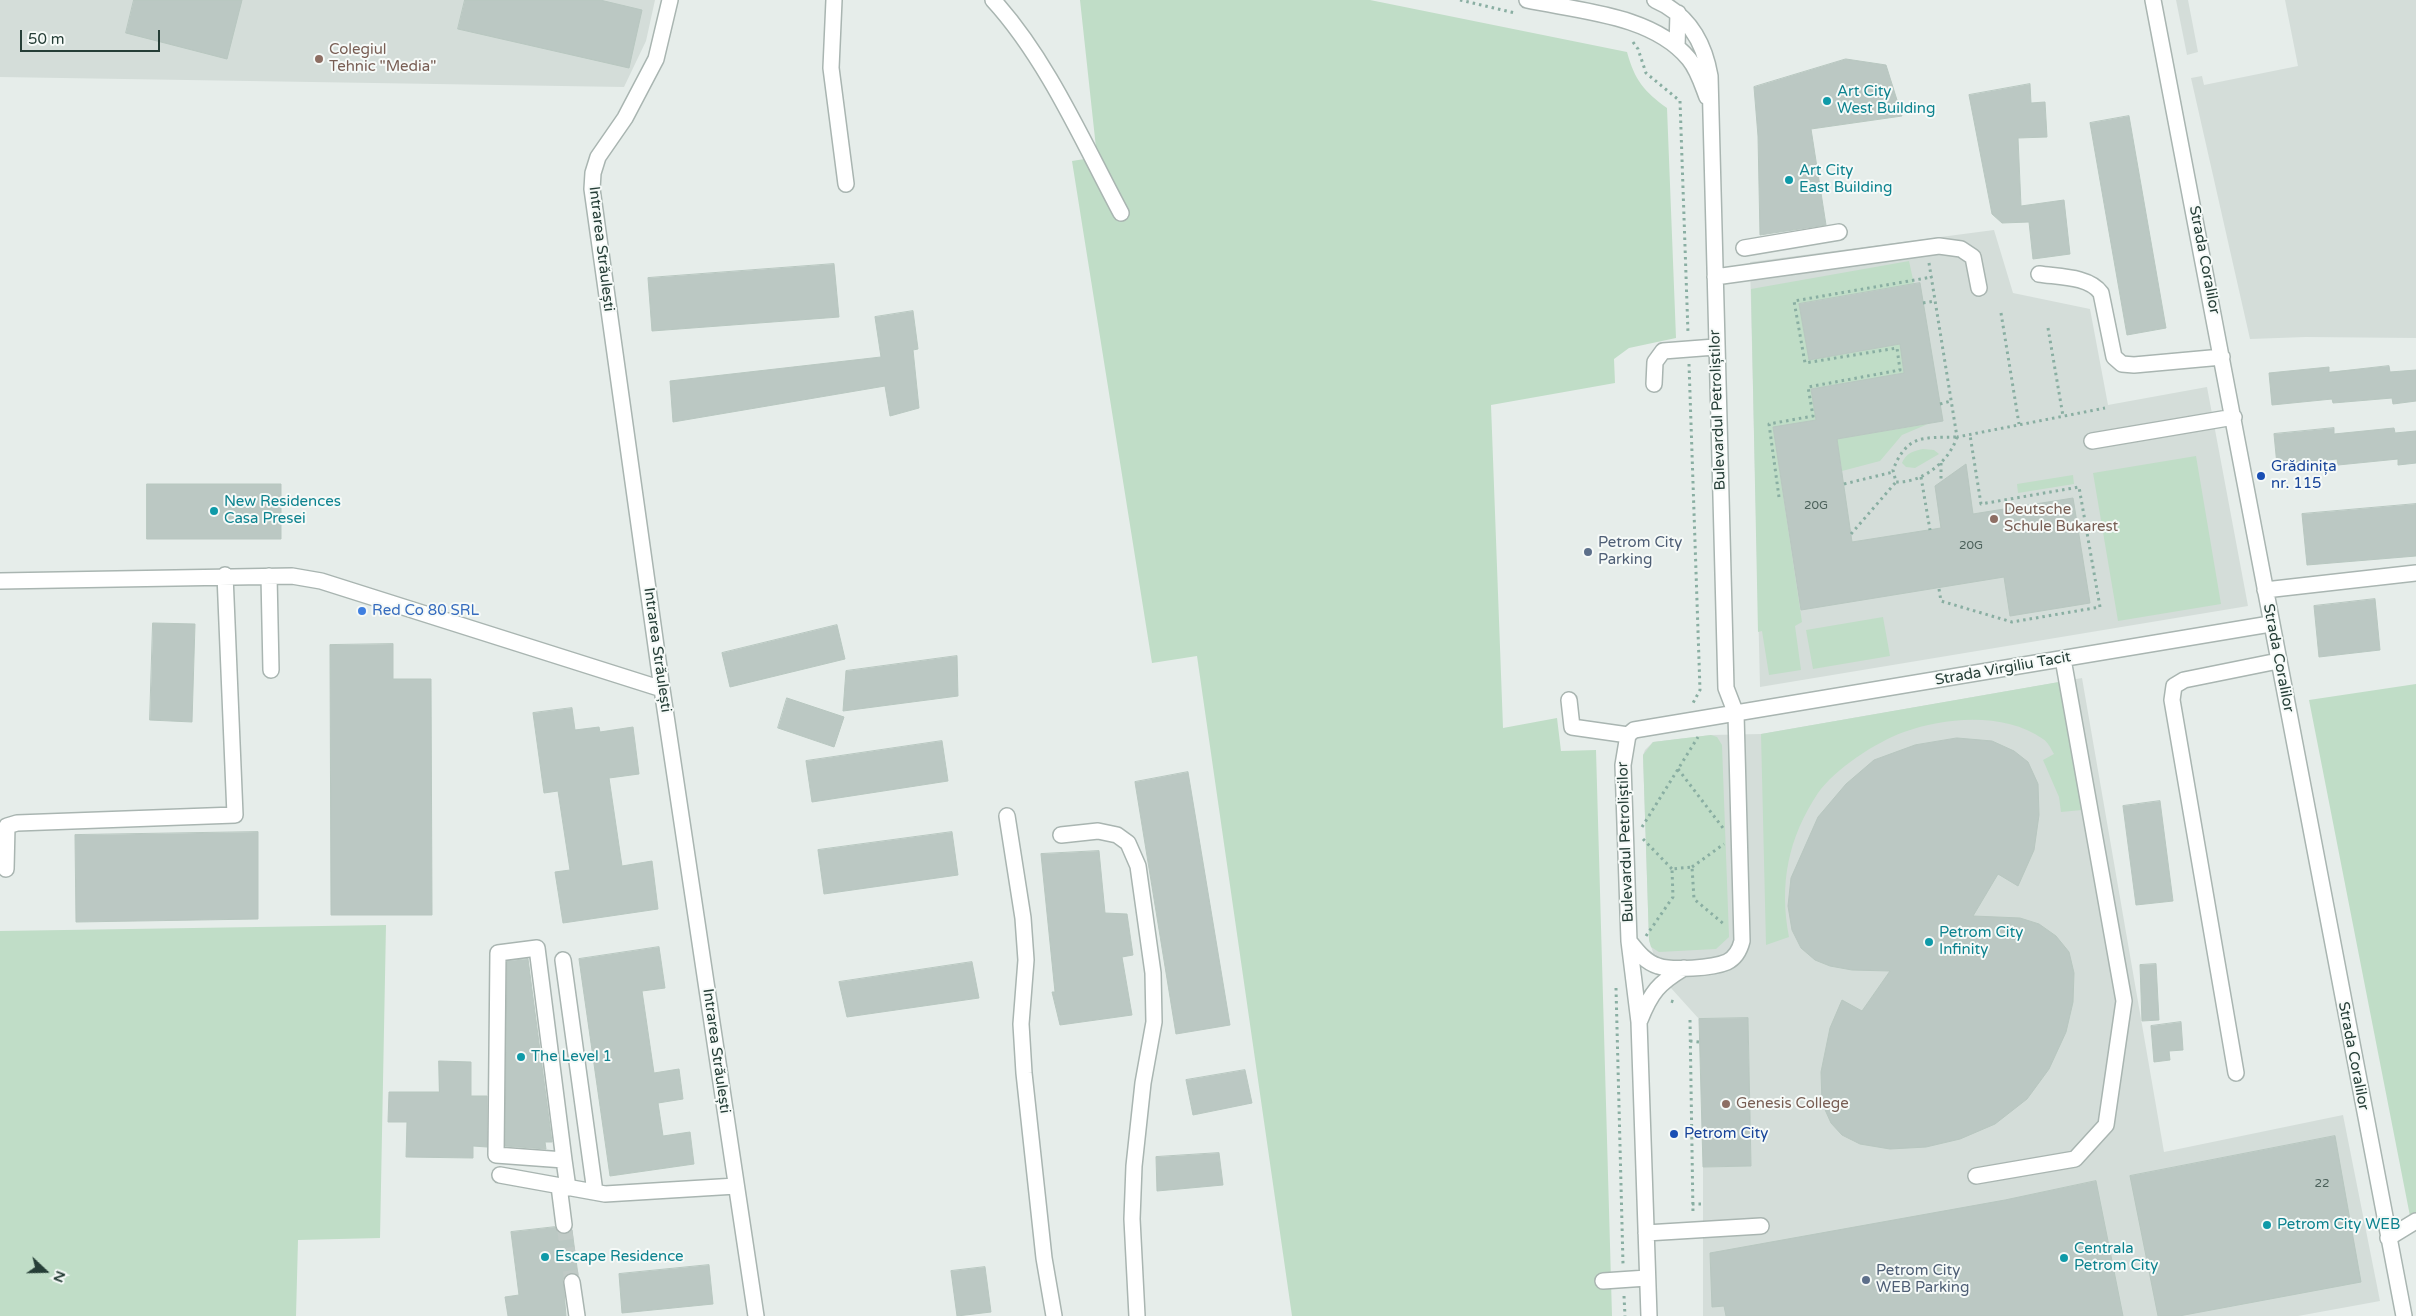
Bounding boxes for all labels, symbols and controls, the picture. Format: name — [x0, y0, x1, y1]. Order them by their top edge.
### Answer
scale bar — [22, 20, 162, 52]
text: 50 m — [28, 30, 65, 48]
place label: Colegiul Tehnic "Media" — [329, 41, 436, 76]
marker: Colegiul Tehnic "Media" — [313, 53, 325, 65]
place label: Art City West Building — [1837, 83, 1935, 118]
marker: Art City West Building — [1821, 95, 1833, 107]
place label: Art City East Building — [1799, 162, 1892, 197]
marker: Art City East Building — [1783, 174, 1795, 186]
street label: Intrarea Străulești — [584, 185, 618, 313]
street label: Strada Coralilor — [2185, 204, 2223, 316]
street label: Bulevardul Petroliștilor — [1706, 329, 1730, 491]
place label: Grădinița nr. 115 — [2271, 458, 2337, 493]
marker: Grădinița nr. 115 — [2255, 470, 2267, 482]
place label: New Residences Casa Presei — [224, 493, 341, 528]
house number: 20G — [1804, 499, 1828, 513]
place label: Deutsche Schule Bukarest — [2004, 501, 2118, 536]
marker: New Residences Casa Presei — [208, 505, 220, 517]
marker: Deutsche Schule Bukarest — [1988, 513, 2000, 525]
place label: Petrom City Parking — [1598, 534, 1682, 569]
house number: 20G — [1959, 539, 1983, 553]
marker: Petrom City Parking — [1582, 546, 1594, 558]
street label: Intrarea Străulești — [639, 586, 675, 714]
place label: Red Co 80 SRL — [372, 602, 479, 620]
street label: Strada Coralilor — [2259, 602, 2297, 714]
marker: Red Co 80 SRL — [356, 605, 368, 617]
street label: Strada Virgiliu Tacit — [1934, 648, 2072, 690]
street label: Bulevardul Petroliștilor — [1614, 761, 1638, 923]
place label: Petrom City Infinity — [1939, 924, 2023, 959]
marker: Petrom City Infinity — [1923, 936, 1935, 948]
street label: Intrarea Străulești — [698, 987, 734, 1115]
street label: Strada Coralilor — [2334, 1000, 2372, 1112]
place label: The Level 1 — [531, 1048, 612, 1066]
marker: The Level 1 — [515, 1051, 527, 1063]
place label: Genesis College — [1736, 1095, 1849, 1113]
marker: Genesis College — [1720, 1098, 1732, 1110]
place label: Petrom City — [1684, 1125, 1768, 1143]
marker: Petrom City — [1668, 1128, 1680, 1140]
house number: 22 — [2314, 1177, 2330, 1191]
place label: Petrom City WEB — [2277, 1216, 2400, 1234]
marker: Petrom City WEB — [2261, 1219, 2273, 1231]
place label: Centrala Petrom City — [2074, 1240, 2158, 1275]
north arrow — [20, 1246, 70, 1296]
place label: Escape Residence — [555, 1248, 684, 1266]
marker: Escape Residence — [539, 1251, 551, 1263]
marker: Centrala Petrom City — [2058, 1252, 2070, 1264]
place label: Petrom City WEB Parking — [1876, 1262, 1969, 1297]
text: N — [50, 1268, 69, 1285]
marker: Petrom City WEB Parking — [1860, 1274, 1872, 1286]

